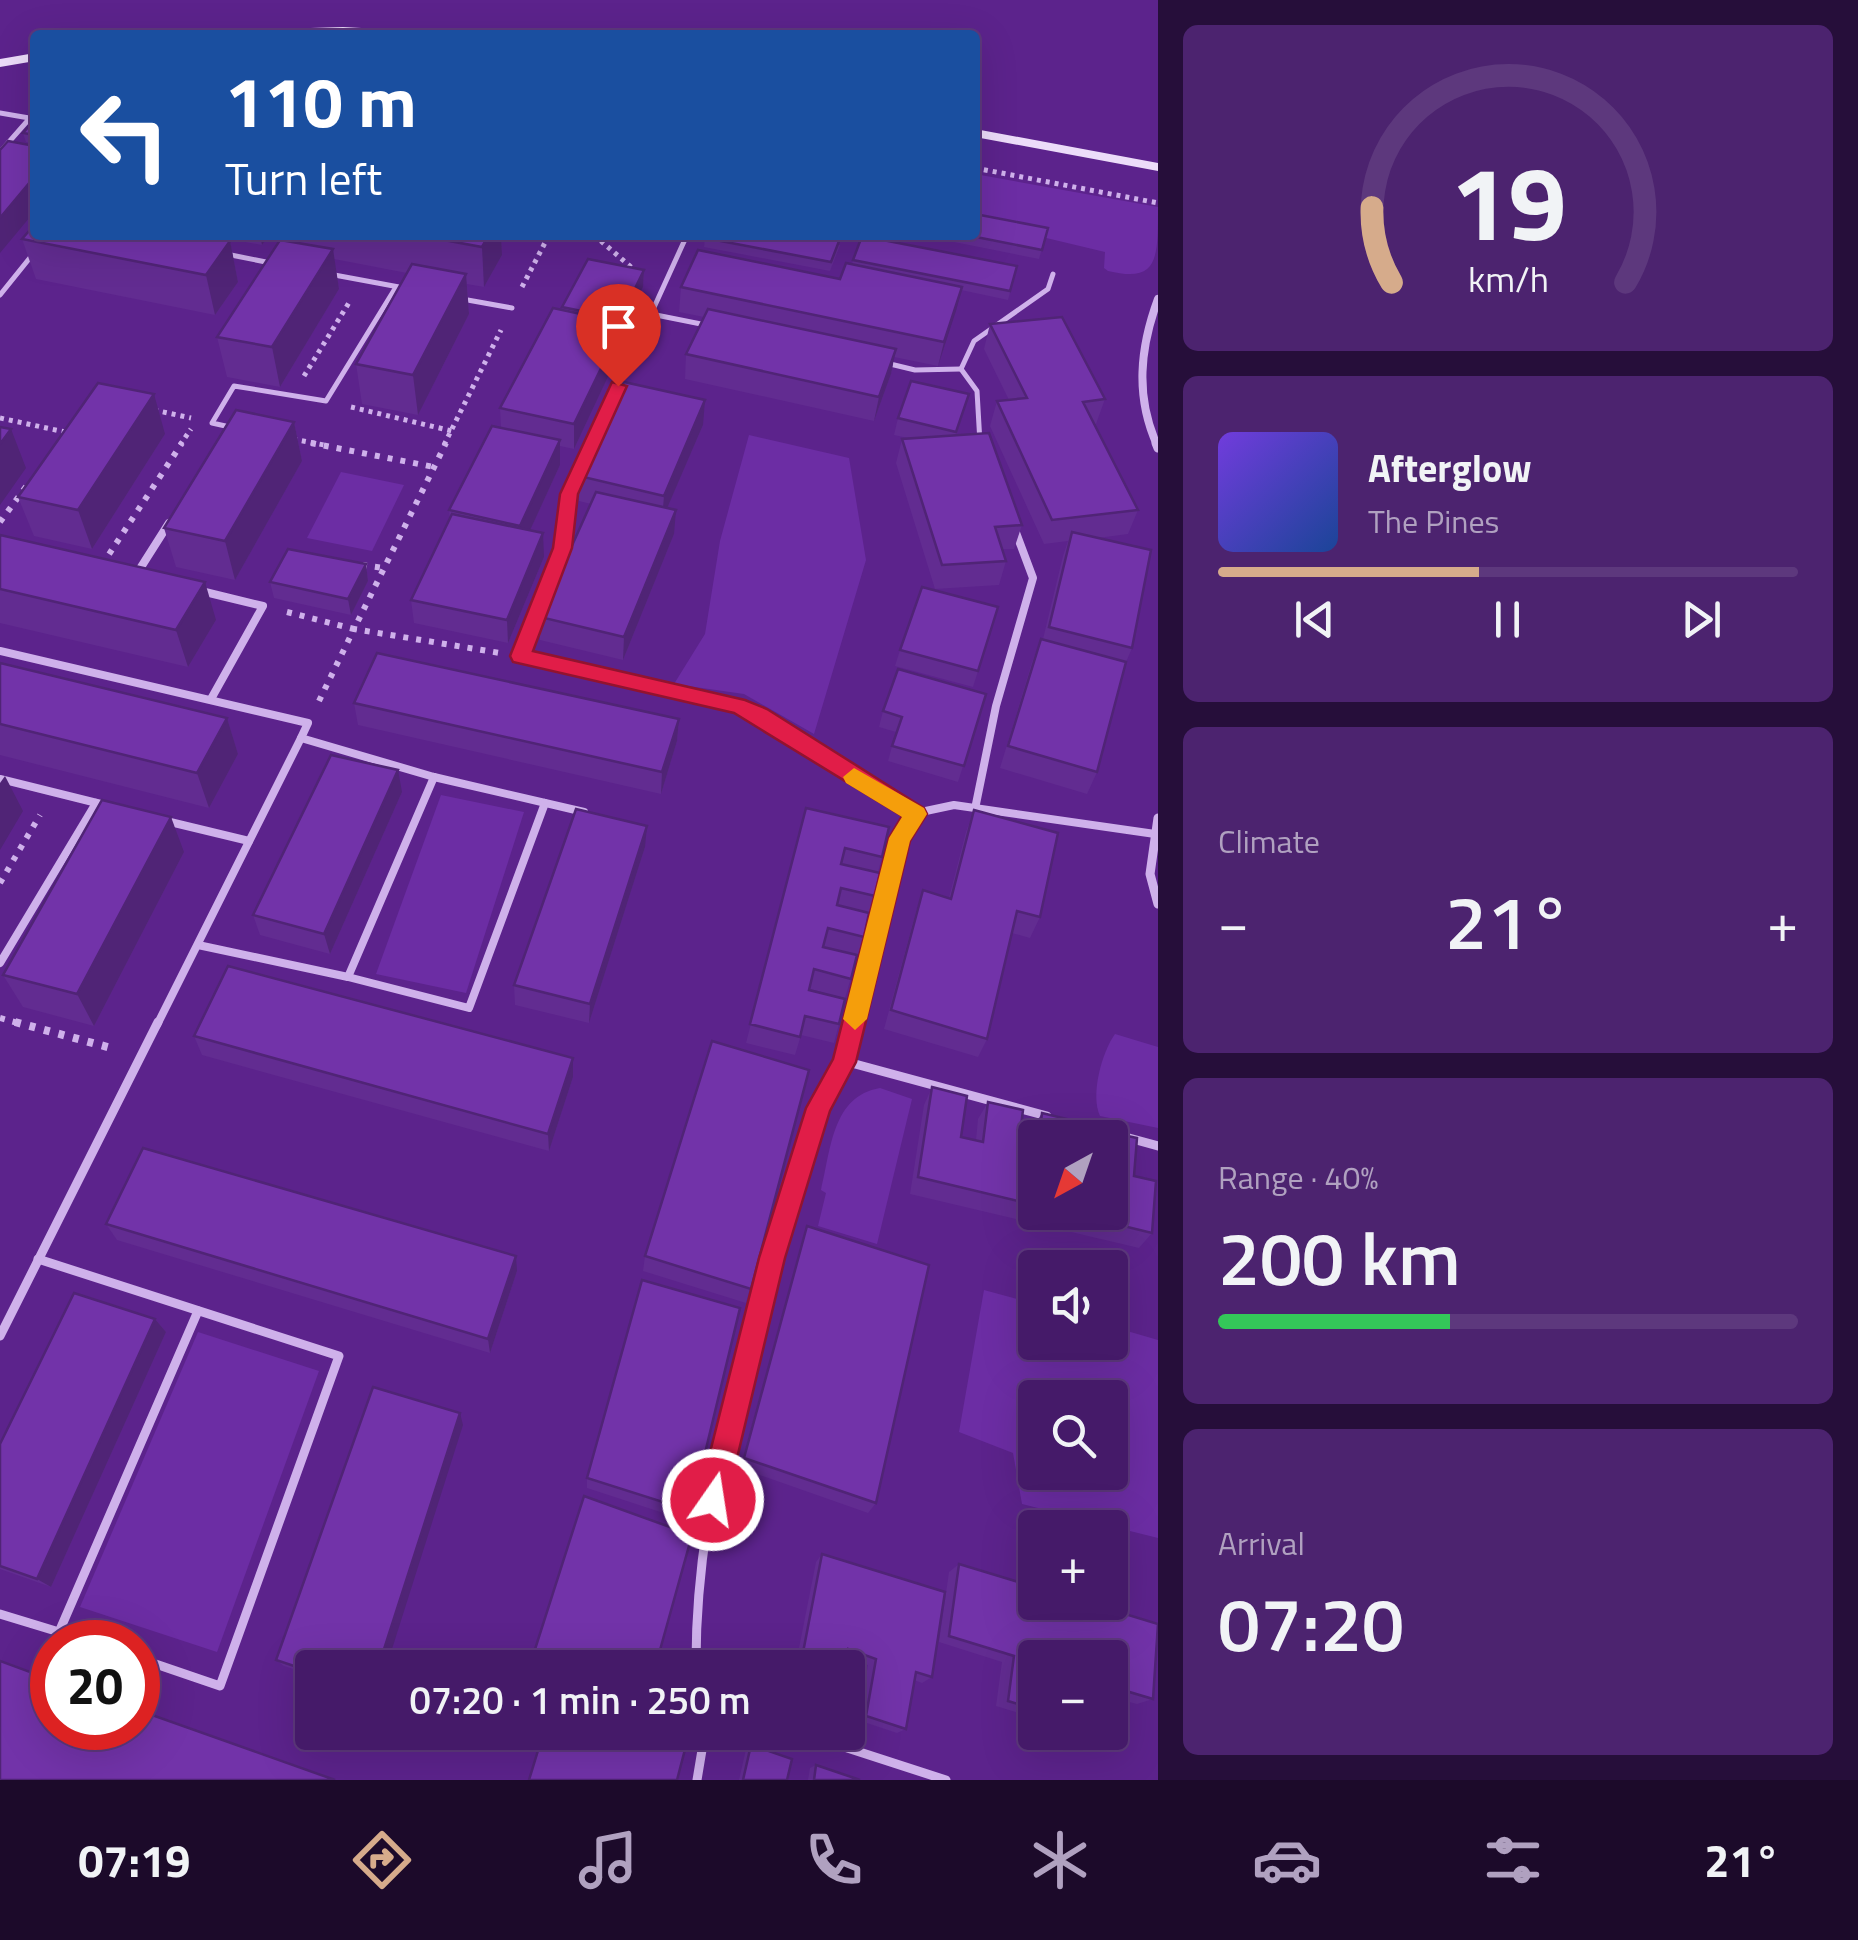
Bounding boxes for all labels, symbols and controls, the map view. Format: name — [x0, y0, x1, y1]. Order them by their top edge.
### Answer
text: 110 m — [225, 48, 417, 154]
icon: left — [60, 70, 190, 200]
text: 19 — [1450, 122, 1566, 280]
text: Turn left — [225, 144, 382, 212]
text: km/h — [1468, 251, 1548, 306]
pin — [576, 284, 661, 387]
icon: arrive — [591, 299, 646, 354]
text: Afterglow — [1368, 439, 1532, 497]
text: The Pines — [1368, 497, 1499, 545]
icon: previous — [1287, 592, 1342, 647]
icon: pause — [1480, 592, 1535, 647]
icon: next — [1674, 592, 1729, 647]
text: Climate — [1218, 817, 1320, 865]
text: 21° — [1445, 864, 1571, 978]
text: − — [1218, 880, 1249, 963]
text: + — [1767, 880, 1798, 963]
north arrow — [1018, 1120, 1128, 1230]
map controls — [1018, 1120, 1128, 1750]
text: Range · 40% — [1218, 1153, 1378, 1201]
text: 200 km — [1218, 1200, 1461, 1314]
button: sound — [1018, 1250, 1128, 1360]
button: search — [1018, 1380, 1128, 1490]
position arrow — [661, 1448, 765, 1552]
button: + — [1018, 1510, 1128, 1620]
text: Arrival — [1218, 1519, 1305, 1567]
text: 07:20 — [1218, 1566, 1404, 1680]
speed limit sign: 20 — [30, 1620, 160, 1750]
button: − — [1018, 1640, 1128, 1750]
text: 07:20 · 1 min · 250 m — [409, 1671, 751, 1729]
icon: directions — [347, 1825, 417, 1895]
icon: music — [573, 1825, 643, 1895]
icon: phone — [799, 1825, 869, 1895]
icon: climate — [1025, 1825, 1095, 1895]
icon: car — [1252, 1825, 1322, 1895]
icon: filters — [1478, 1825, 1548, 1895]
text: 07:19 — [78, 1826, 190, 1894]
text: 21° — [1704, 1826, 1780, 1894]

